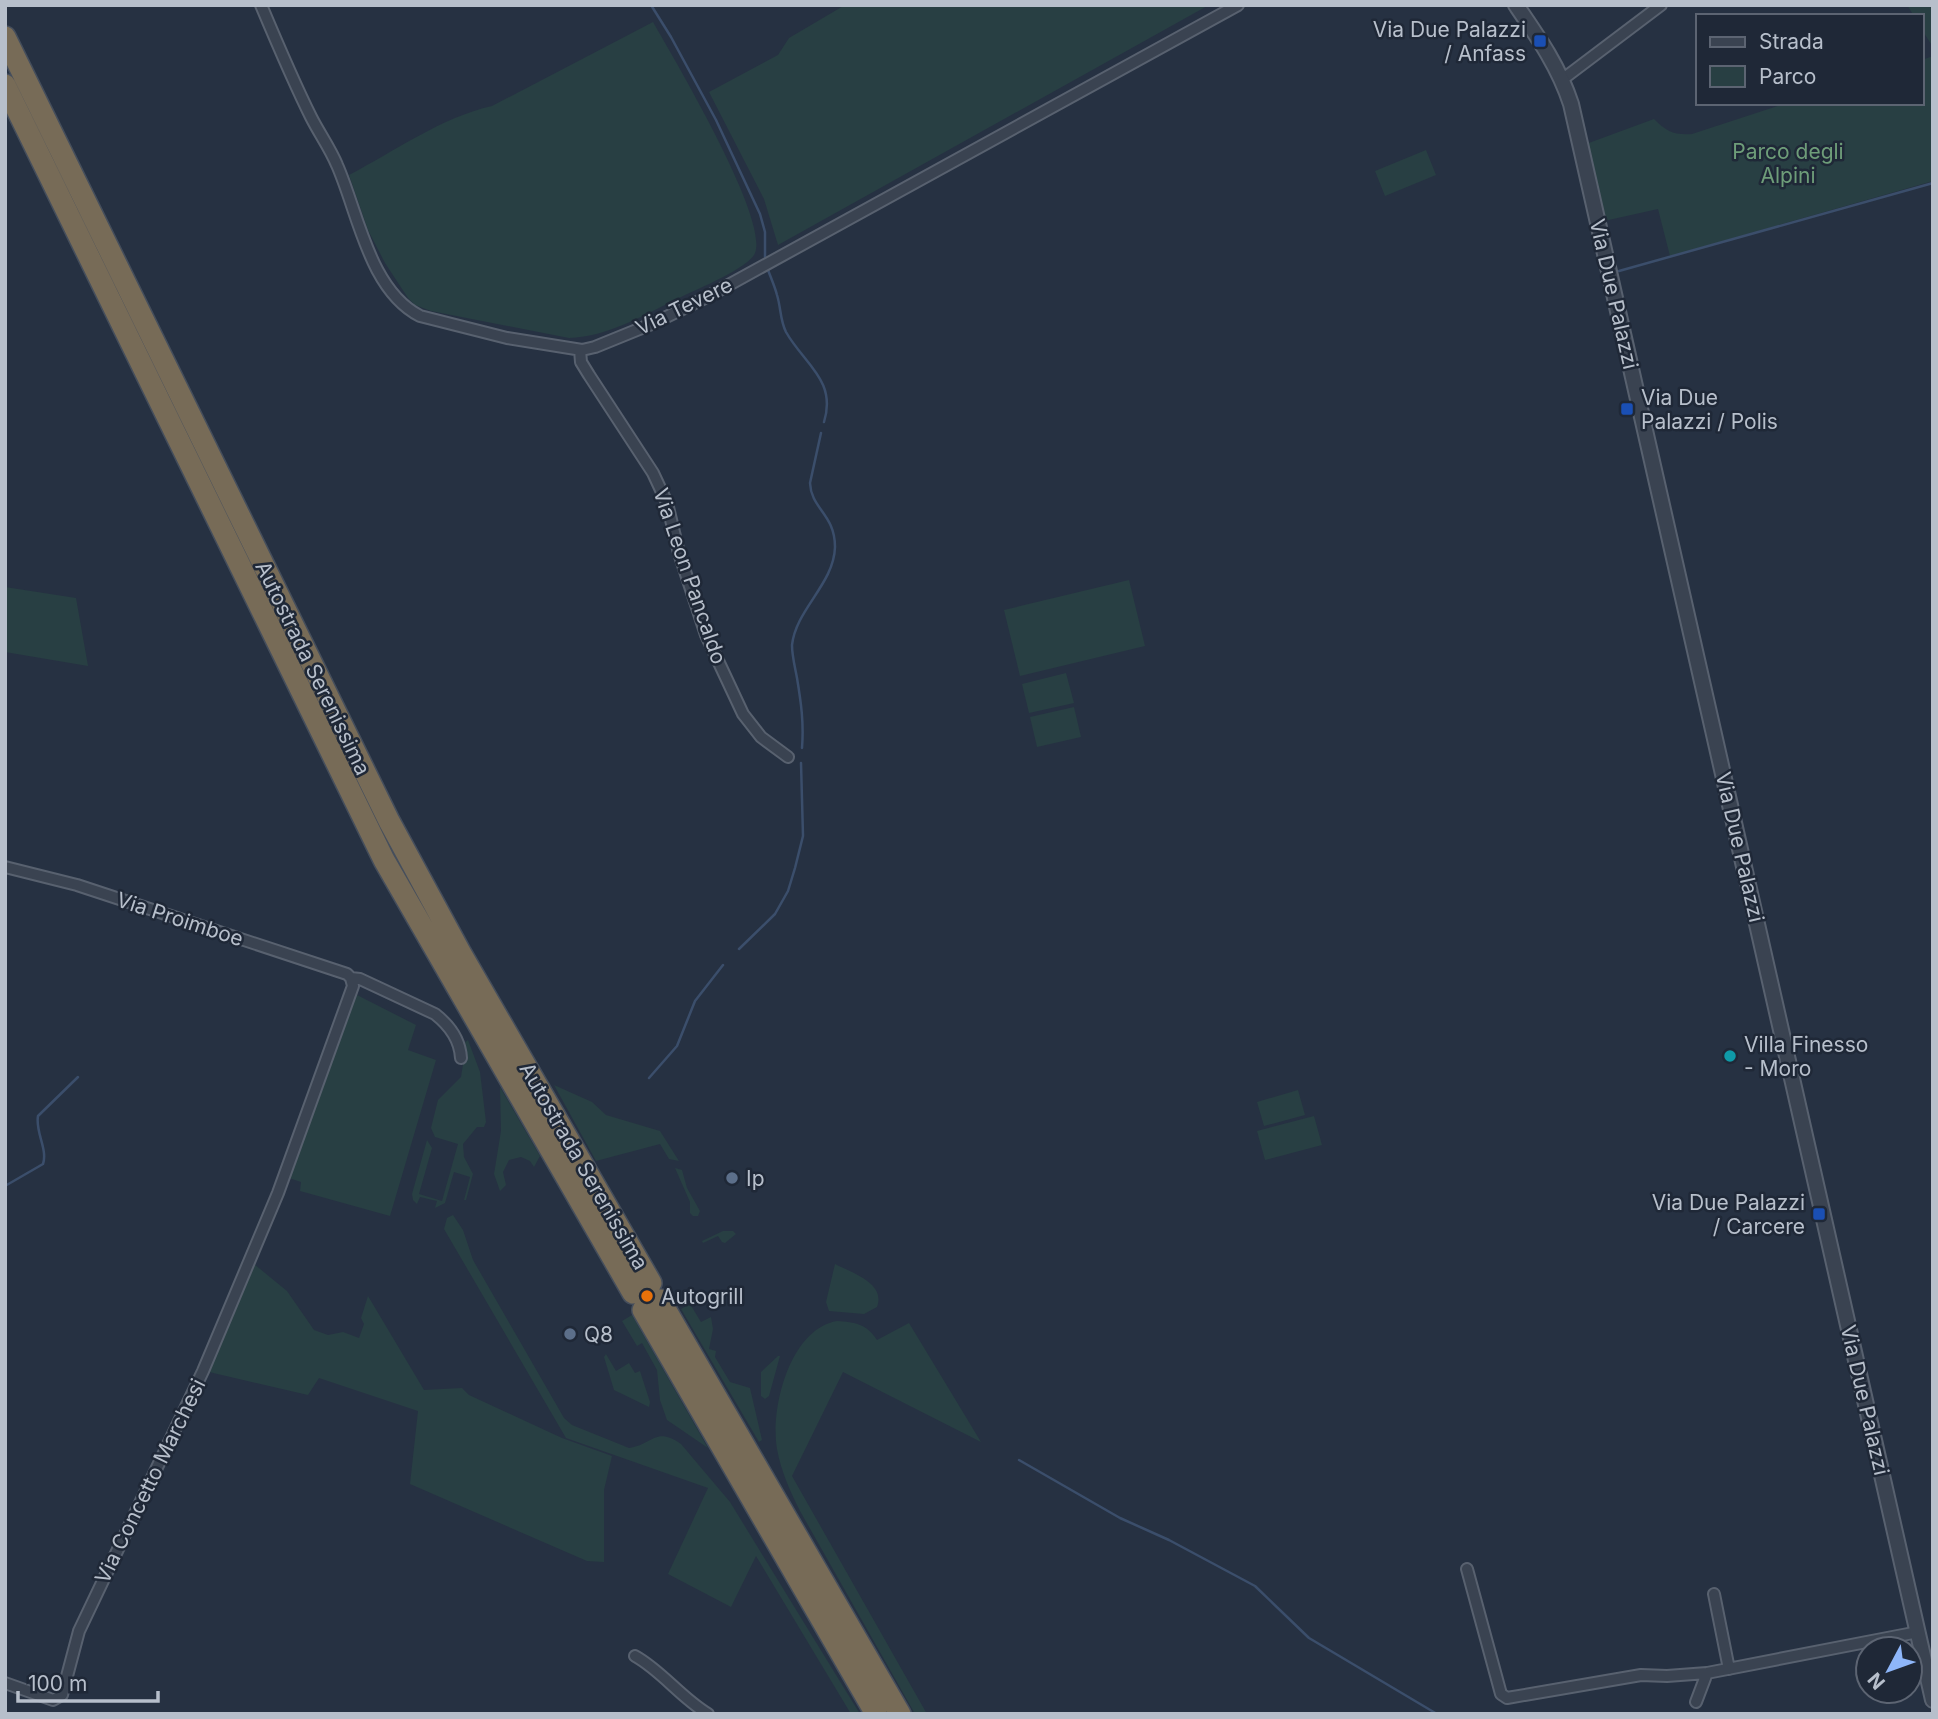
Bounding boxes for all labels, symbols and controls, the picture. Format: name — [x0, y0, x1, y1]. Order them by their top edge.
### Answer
legend — [1696, 14, 1924, 105]
place label: Via Due Palazzi / Anfass — [1373, 17, 1526, 66]
text: Strada — [1759, 29, 1824, 54]
marker: Via Due Palazzi / Anfass — [1532, 33, 1548, 49]
text: Parco — [1759, 64, 1816, 89]
park label: Parco degli Alpini — [1732, 139, 1844, 188]
street label: Via Due Palazzi — [1585, 216, 1643, 372]
street label: Via Tevere — [632, 272, 736, 340]
place label: Via Due Palazzi / Polis — [1641, 385, 1778, 434]
marker: Via Due Palazzi / Polis — [1619, 401, 1635, 417]
street label: Via Leon Pancaldo — [648, 485, 732, 667]
street label: Autostrada Serenissima — [250, 557, 376, 779]
street label: Via Due Palazzi — [1711, 769, 1769, 925]
street label: Via Proimboe — [113, 887, 247, 951]
place label: Villa Finesso - Moro — [1744, 1032, 1868, 1081]
marker: Villa Finesso - Moro — [1722, 1048, 1738, 1064]
street label: Autostrada Serenissima — [514, 1058, 654, 1274]
place label: Ip — [746, 1166, 765, 1191]
marker: Ip — [724, 1170, 740, 1186]
place label: Via Due Palazzi / Carcere — [1652, 1190, 1805, 1239]
marker: Via Due Palazzi / Carcere — [1811, 1206, 1827, 1222]
place label: Autogrill — [661, 1284, 744, 1309]
marker: Autogrill — [639, 1288, 655, 1304]
place label: Q8 — [584, 1322, 613, 1347]
street label: Via Due Palazzi — [1836, 1322, 1894, 1478]
marker: Q8 — [562, 1326, 578, 1342]
street label: Via Concetto Marchesi — [90, 1375, 210, 1587]
north arrow — [1854, 1635, 1924, 1705]
scale bar — [18, 1660, 158, 1704]
text: N — [1863, 1668, 1890, 1694]
text: 100 m — [28, 1671, 87, 1696]

